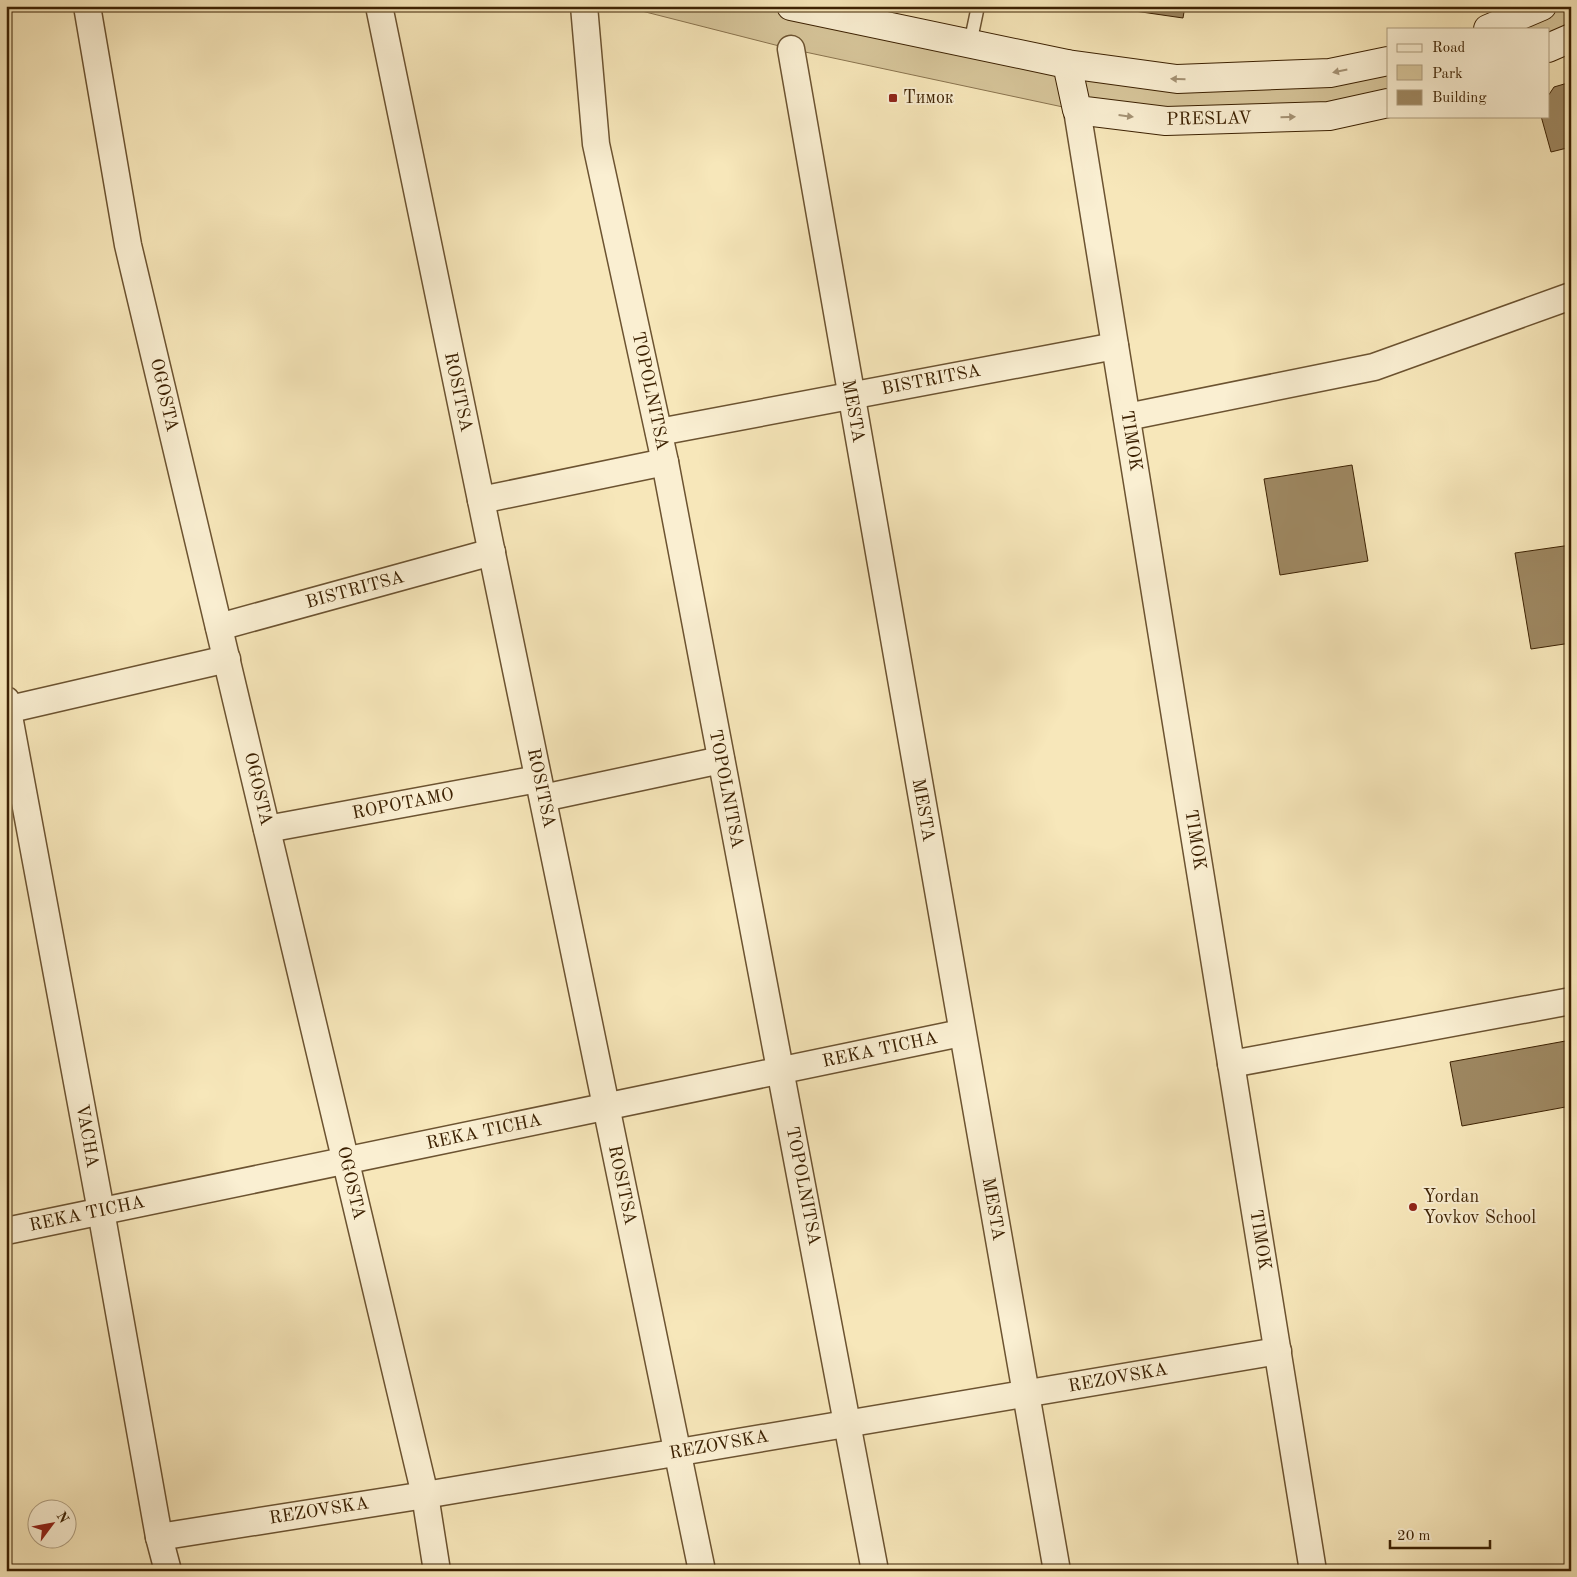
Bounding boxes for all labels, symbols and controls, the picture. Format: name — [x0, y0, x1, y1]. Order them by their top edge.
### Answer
legend — [1387, 28, 1550, 118]
text: Road — [1432, 41, 1466, 56]
one-way arrow — [1332, 67, 1348, 75]
text: Park — [1432, 67, 1463, 82]
one-way arrow — [1170, 74, 1186, 82]
place label: Тимок — [903, 89, 954, 107]
text: Building — [1432, 91, 1487, 106]
marker: Тимок — [887, 92, 899, 104]
street label: PRESLAV — [1166, 109, 1252, 129]
one-way arrow — [1118, 112, 1134, 120]
one-way arrow — [1280, 113, 1296, 121]
street label: TOPOLNITSA — [629, 330, 671, 452]
street label: ROSITSA — [441, 350, 475, 434]
street label: OGOSTA — [147, 357, 181, 434]
street label: BISTRITSA — [880, 361, 982, 398]
street label: MESTA — [839, 378, 867, 444]
street label: TIMOK — [1117, 409, 1145, 473]
street label: BISTRITSA — [304, 568, 406, 612]
street label: TOPOLNITSA — [706, 728, 746, 850]
street label: ROSITSA — [524, 746, 558, 830]
street label: OGOSTA — [241, 751, 275, 828]
street label: MESTA — [909, 777, 937, 843]
street label: ROPOTAMO — [351, 785, 455, 823]
street label: TIMOK — [1181, 808, 1209, 872]
street label: REKA TICHA — [821, 1029, 940, 1071]
street label: VACHA — [73, 1103, 101, 1169]
street label: REKA TICHA — [425, 1111, 544, 1153]
street label: TOPOLNITSA — [783, 1125, 823, 1247]
street label: ROSITSA — [605, 1143, 639, 1227]
street label: OGOSTA — [334, 1145, 368, 1222]
street label: MESTA — [979, 1176, 1007, 1242]
place label: Yordan Yovkov School — [1423, 1188, 1536, 1227]
street label: REKA TICHA — [28, 1193, 147, 1235]
marker: Yordan Yovkov School — [1407, 1201, 1419, 1213]
street label: TIMOK — [1246, 1208, 1274, 1272]
street label: REZOVSKA — [1067, 1360, 1169, 1396]
street label: REZOVSKA — [668, 1427, 770, 1463]
street label: REZOVSKA — [268, 1494, 370, 1528]
north arrow — [28, 1500, 78, 1550]
text: N — [53, 1509, 71, 1526]
scale bar — [1390, 1517, 1490, 1549]
text: 20 m — [1397, 1529, 1431, 1544]

